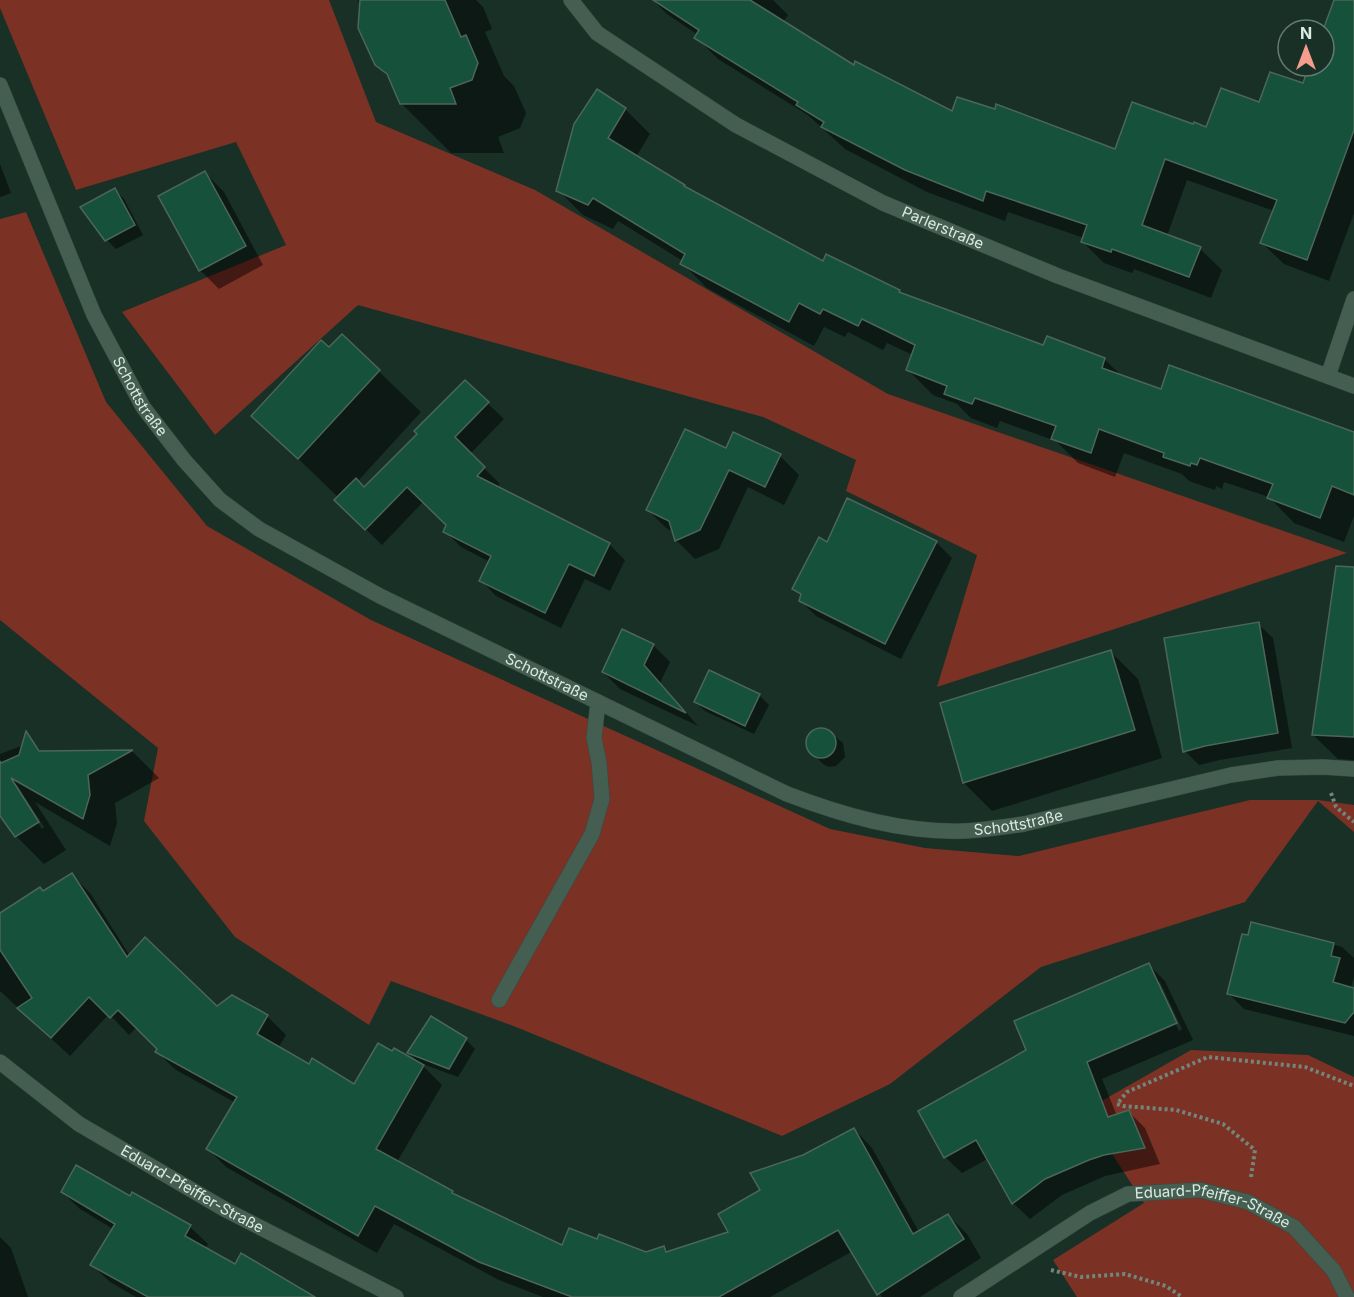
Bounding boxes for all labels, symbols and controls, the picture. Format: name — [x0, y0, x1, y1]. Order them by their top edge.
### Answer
north arrow — [1276, 18, 1336, 78]
text: N — [1300, 23, 1312, 43]
street label: Parlerstraße — [899, 202, 987, 253]
street label: Schottstraße — [109, 353, 172, 440]
street label: Schottstraße — [502, 648, 592, 705]
street label: Schottstraße — [973, 805, 1065, 839]
street label: Eduard-Pfeiffer-Straße — [117, 1141, 267, 1237]
street label: Eduard-Pfeiffer-Straße — [1134, 1180, 1294, 1232]

